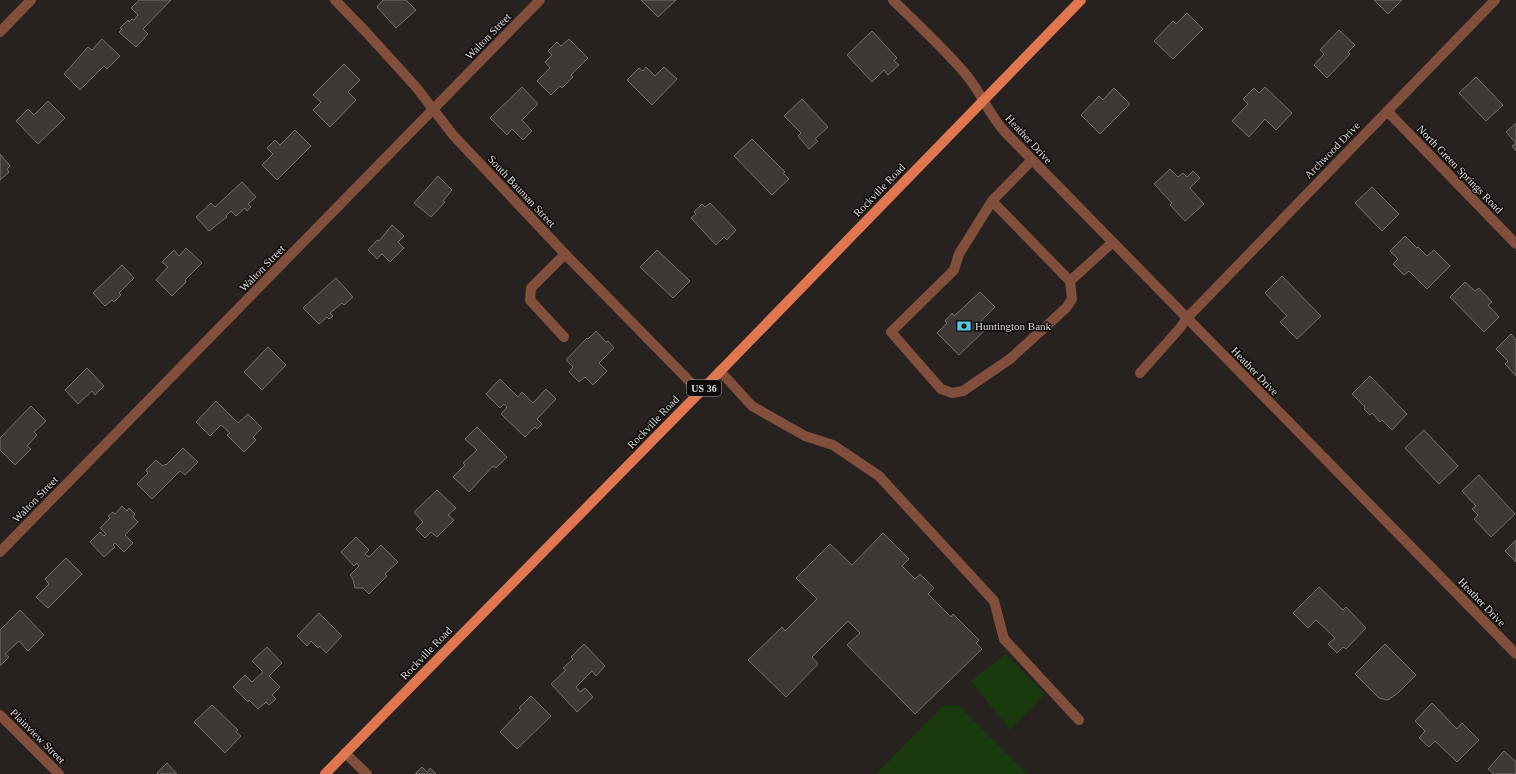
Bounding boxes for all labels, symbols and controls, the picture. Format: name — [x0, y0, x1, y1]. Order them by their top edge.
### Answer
street label: Walton Street — [463, 10, 513, 62]
street label: Heather Drive — [1003, 112, 1055, 166]
street label: Archwood Drive — [1302, 119, 1362, 181]
street label: North Green Springs Road — [1415, 123, 1506, 216]
street label: South Bauman Street — [486, 153, 558, 229]
street label: Rockville Road — [851, 161, 908, 219]
street label: Walton Street — [237, 242, 287, 294]
bank icon: Huntington Bank — [956, 318, 972, 334]
place label: Huntington Bank — [975, 320, 1052, 332]
street label: Heather Drive — [1229, 344, 1281, 398]
road number: US 36 — [687, 380, 721, 396]
street label: Rockville Road — [625, 393, 682, 451]
street label: Walton Street — [10, 473, 60, 525]
street label: Heather Drive — [1456, 575, 1508, 629]
street label: Rockville Road — [398, 624, 455, 682]
street label: Plainview Street — [8, 706, 68, 766]

